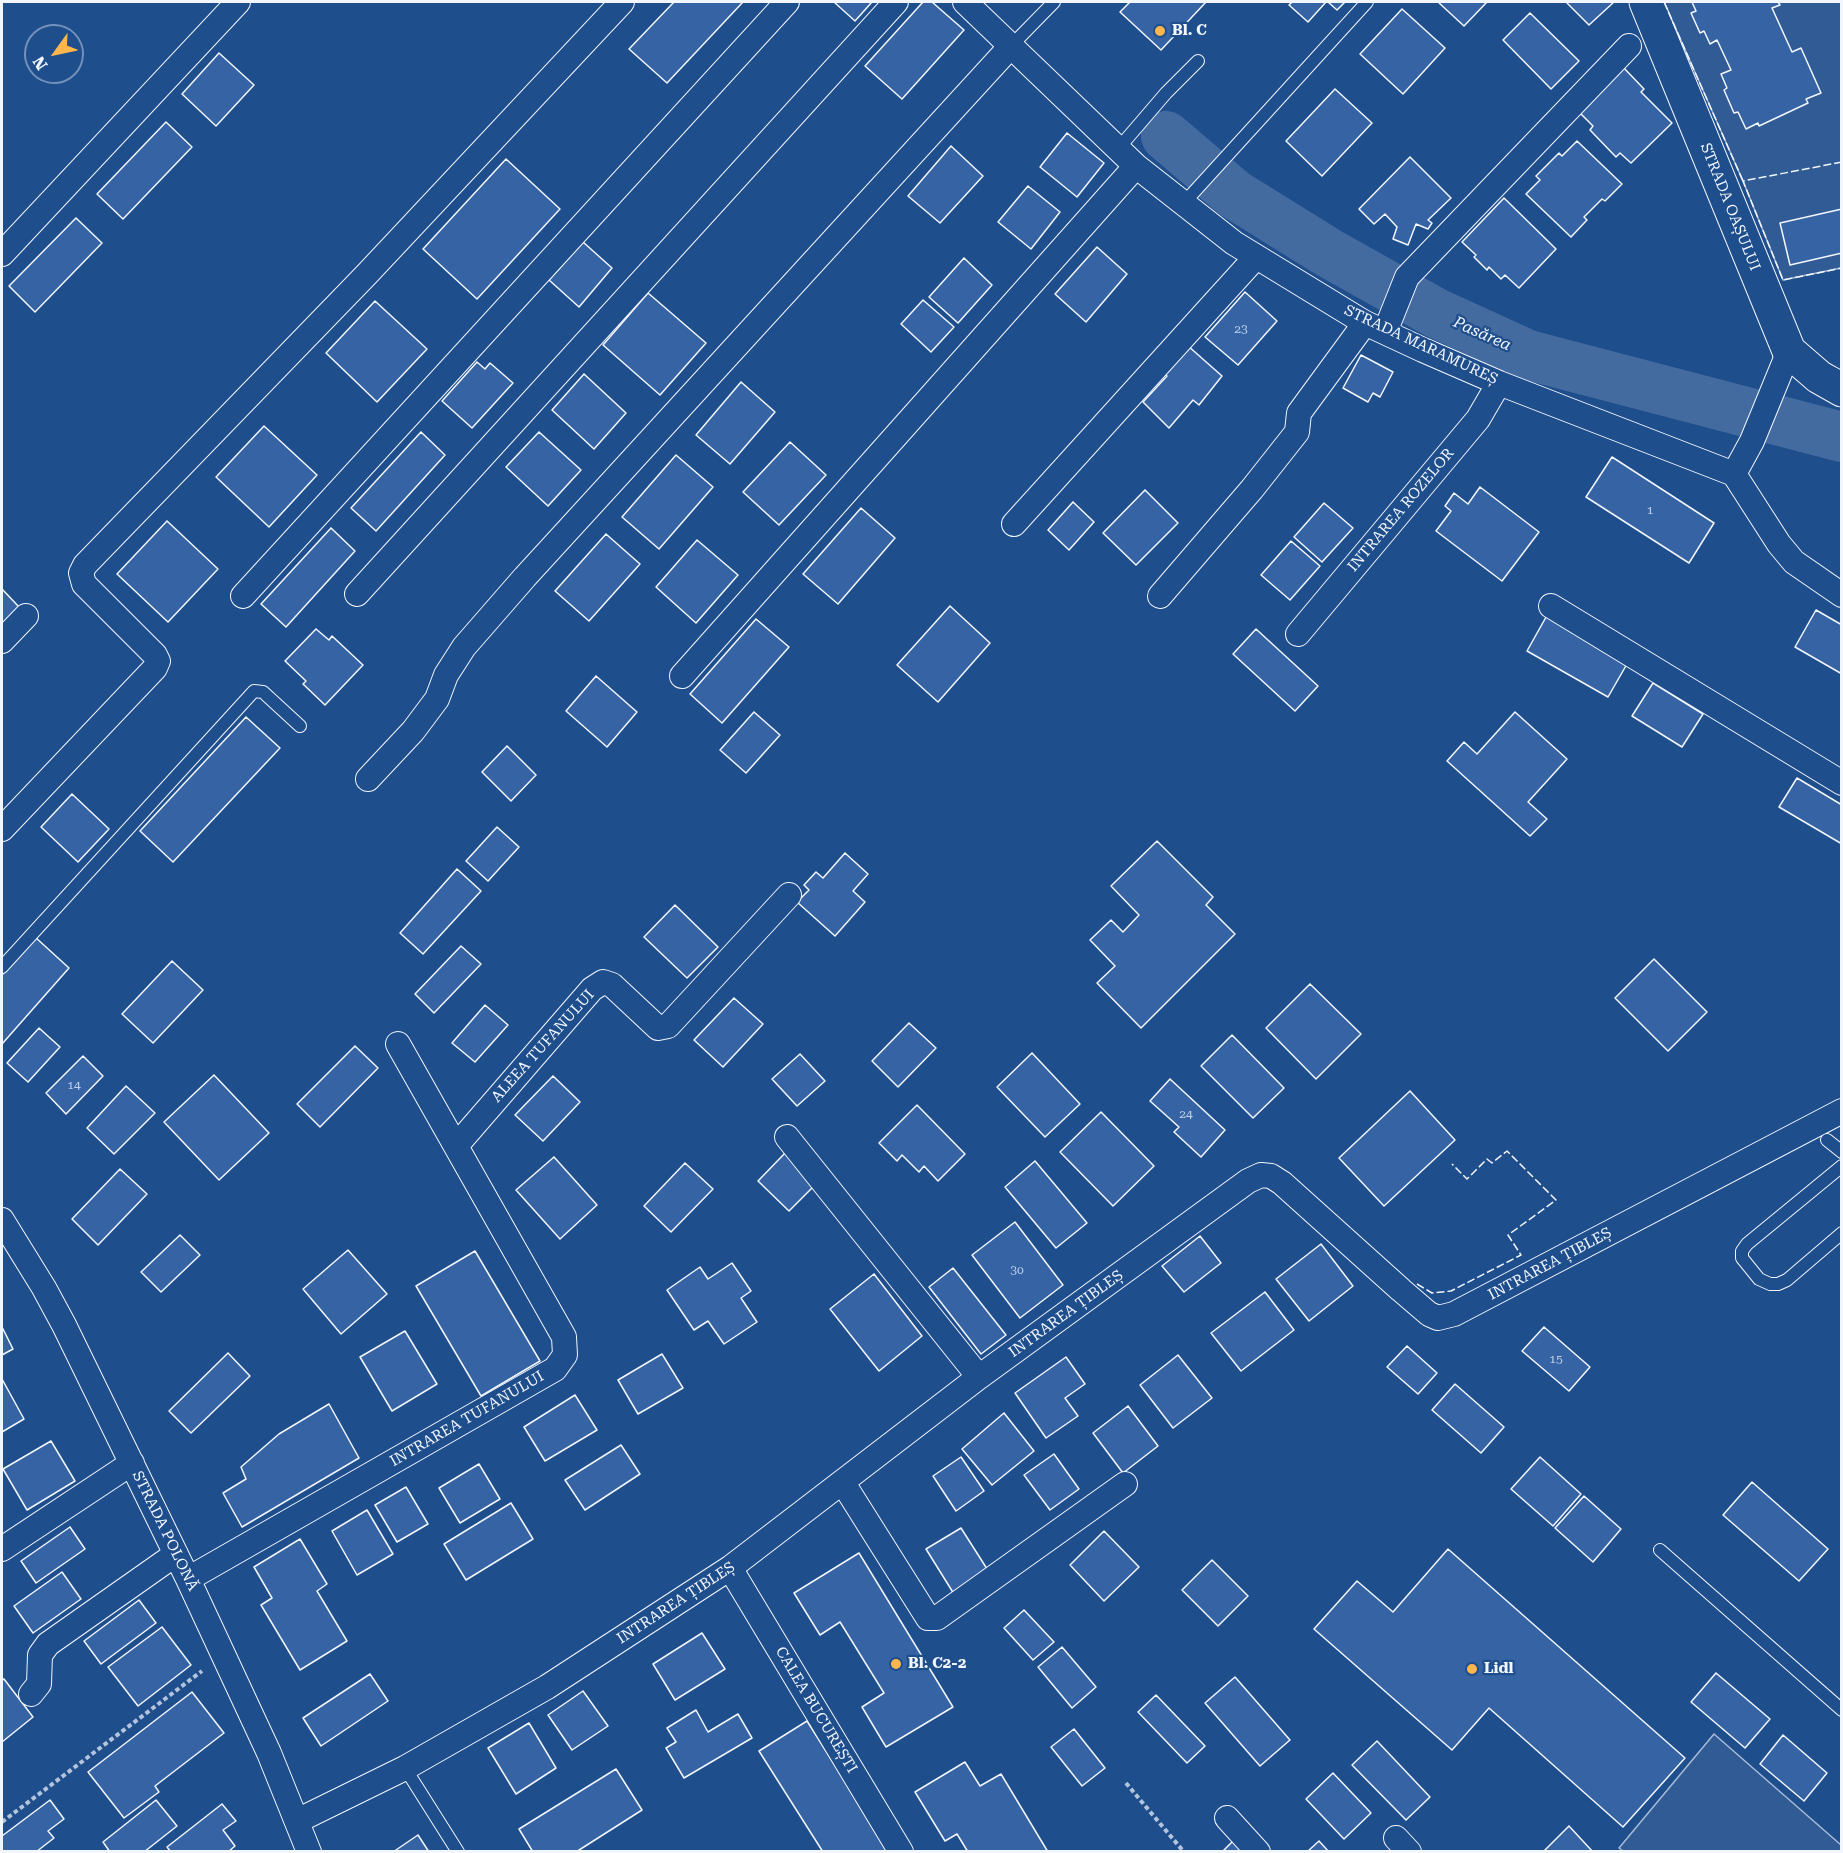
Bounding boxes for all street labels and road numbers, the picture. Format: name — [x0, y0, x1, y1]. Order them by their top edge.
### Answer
street label: STRADA OAȘULUI — [1696, 140, 1764, 274]
street label: STRADA MARAMUREȘ — [1341, 301, 1501, 389]
street label: INTRAREA ROZELOR — [1344, 445, 1458, 575]
street label: ALEEA TUFANULUI — [488, 986, 598, 1106]
street label: INTRAREA ȚIBLEȘ — [1485, 1224, 1615, 1304]
street label: INTRAREA ȚIBLEȘ — [1005, 1266, 1127, 1362]
street label: INTRAREA TUFANULUI — [387, 1367, 547, 1471]
street label: STRADA POLONĂ — [128, 1468, 202, 1594]
street label: INTRAREA ȚIBLEȘ — [614, 1558, 738, 1648]
street label: CALEA BUCUREȘTI — [771, 1644, 861, 1776]

